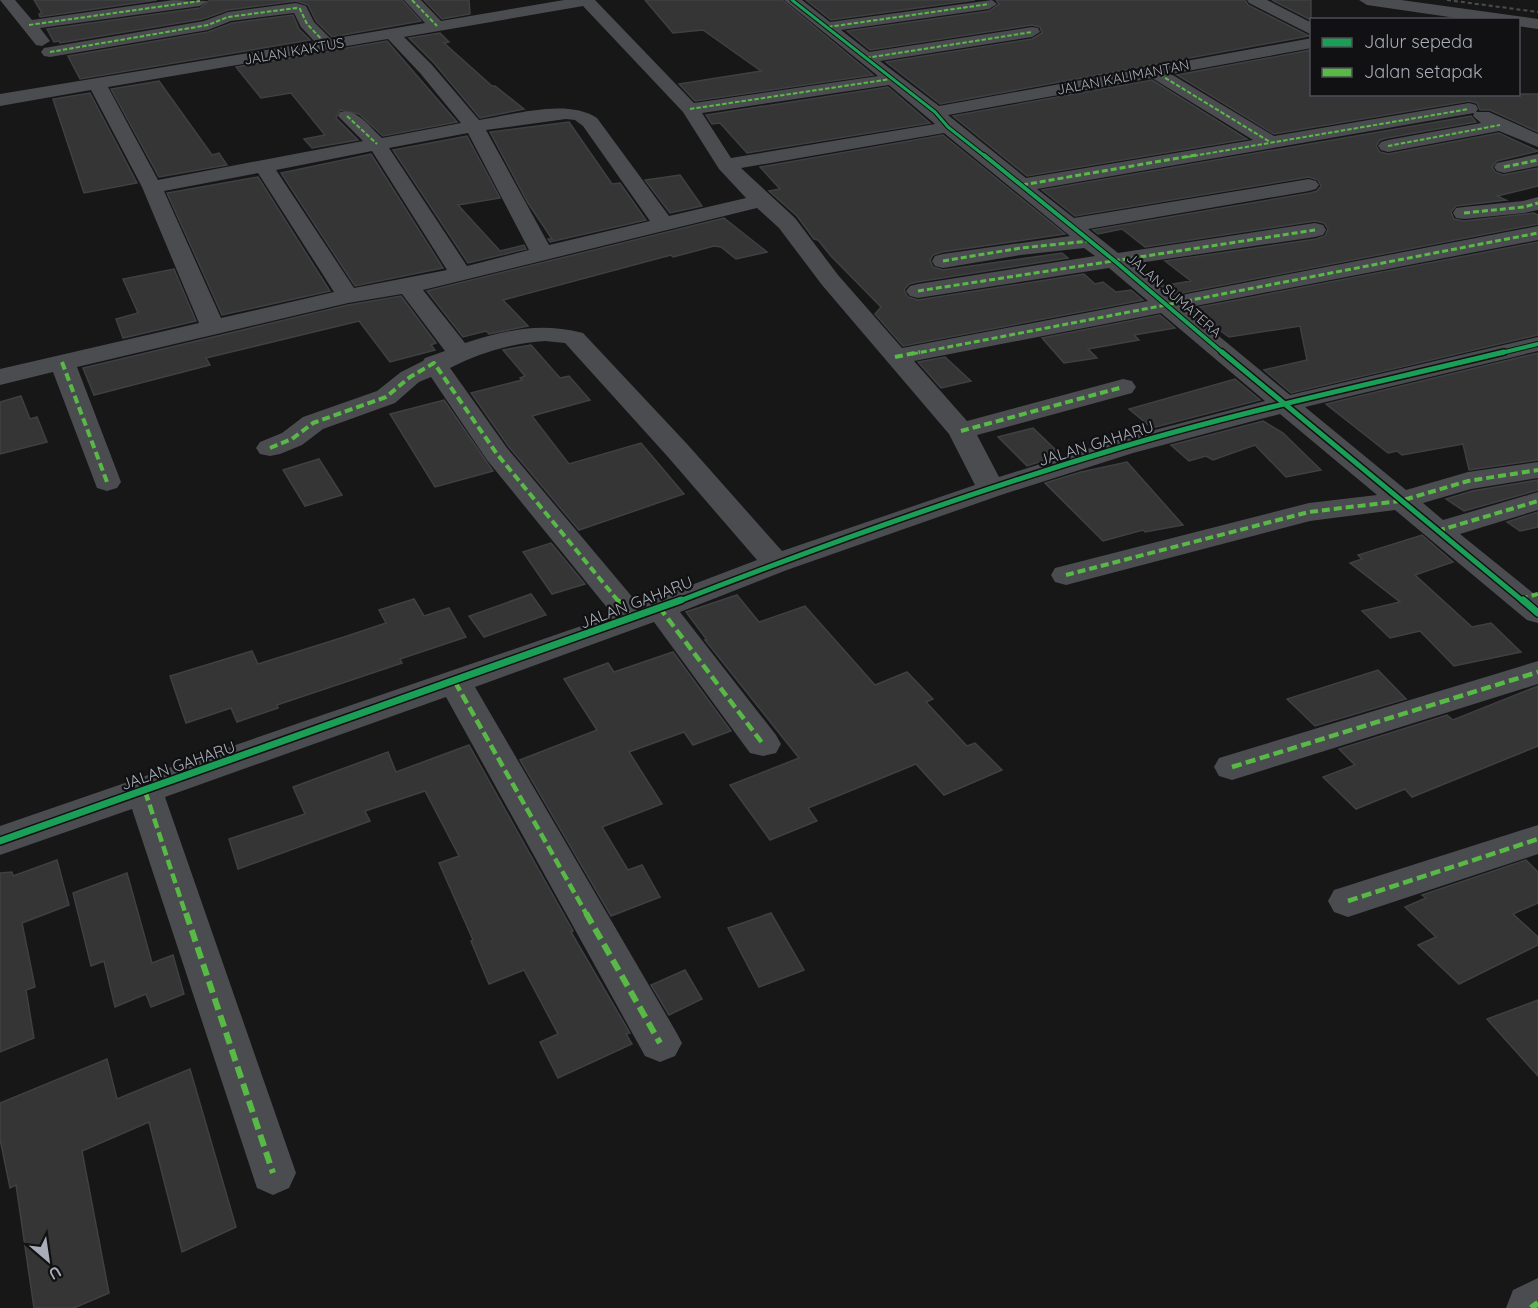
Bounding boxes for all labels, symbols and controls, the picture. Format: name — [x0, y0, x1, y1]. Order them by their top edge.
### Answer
legend — [1310, 18, 1520, 96]
text: Jalur sepeda — [1364, 30, 1473, 53]
street label: JALAN KAKTUS — [242, 33, 346, 69]
street label: JALAN KALIMANTAN — [1055, 55, 1191, 99]
text: Jalan setapak — [1364, 60, 1483, 83]
street label: JALAN SUMATERA — [1123, 249, 1225, 341]
street label: JALAN GAHARU — [1036, 416, 1156, 470]
street label: JALAN GAHARU — [577, 571, 695, 633]
street label: JALAN GAHARU — [118, 736, 238, 794]
north arrow — [18, 1230, 78, 1290]
text: U — [45, 1262, 65, 1285]

